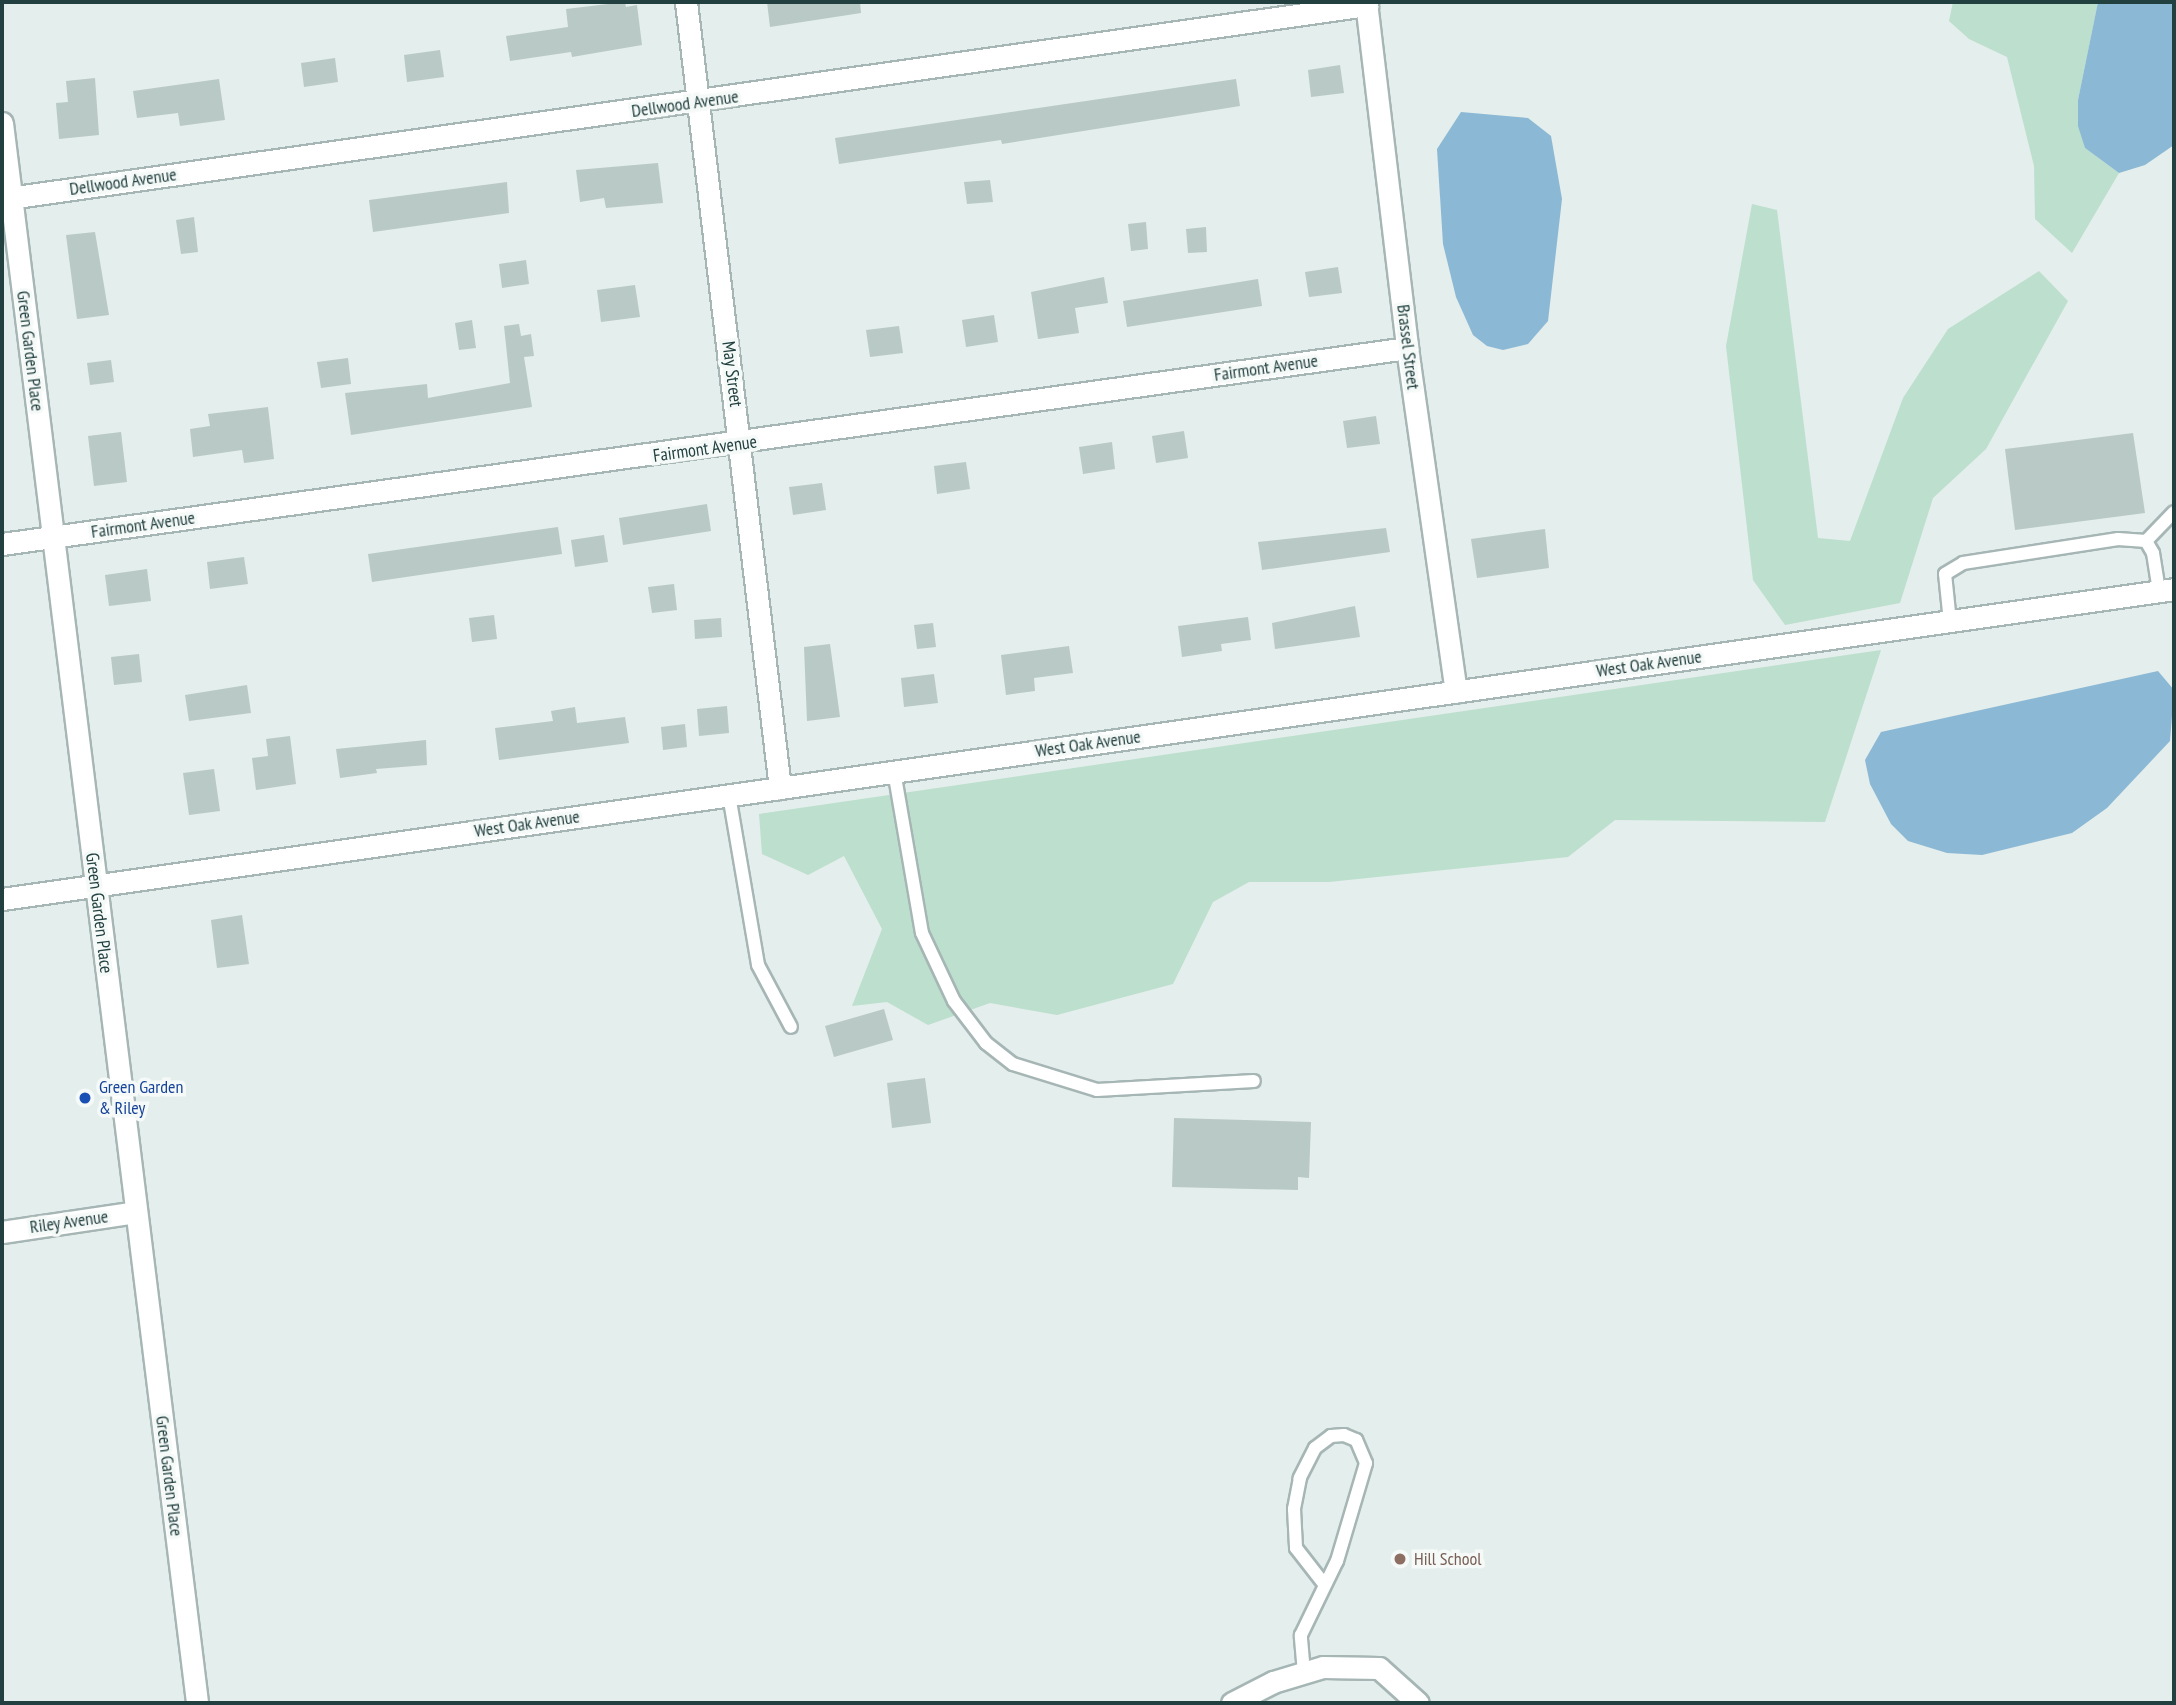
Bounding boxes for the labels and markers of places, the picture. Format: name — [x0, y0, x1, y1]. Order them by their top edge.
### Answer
place label: Green Garden & Riley — [99, 1077, 183, 1120]
marker: Green Garden & Riley — [77, 1090, 93, 1106]
place label: Hill School — [1414, 1548, 1482, 1570]
marker: Hill School — [1392, 1551, 1408, 1567]

